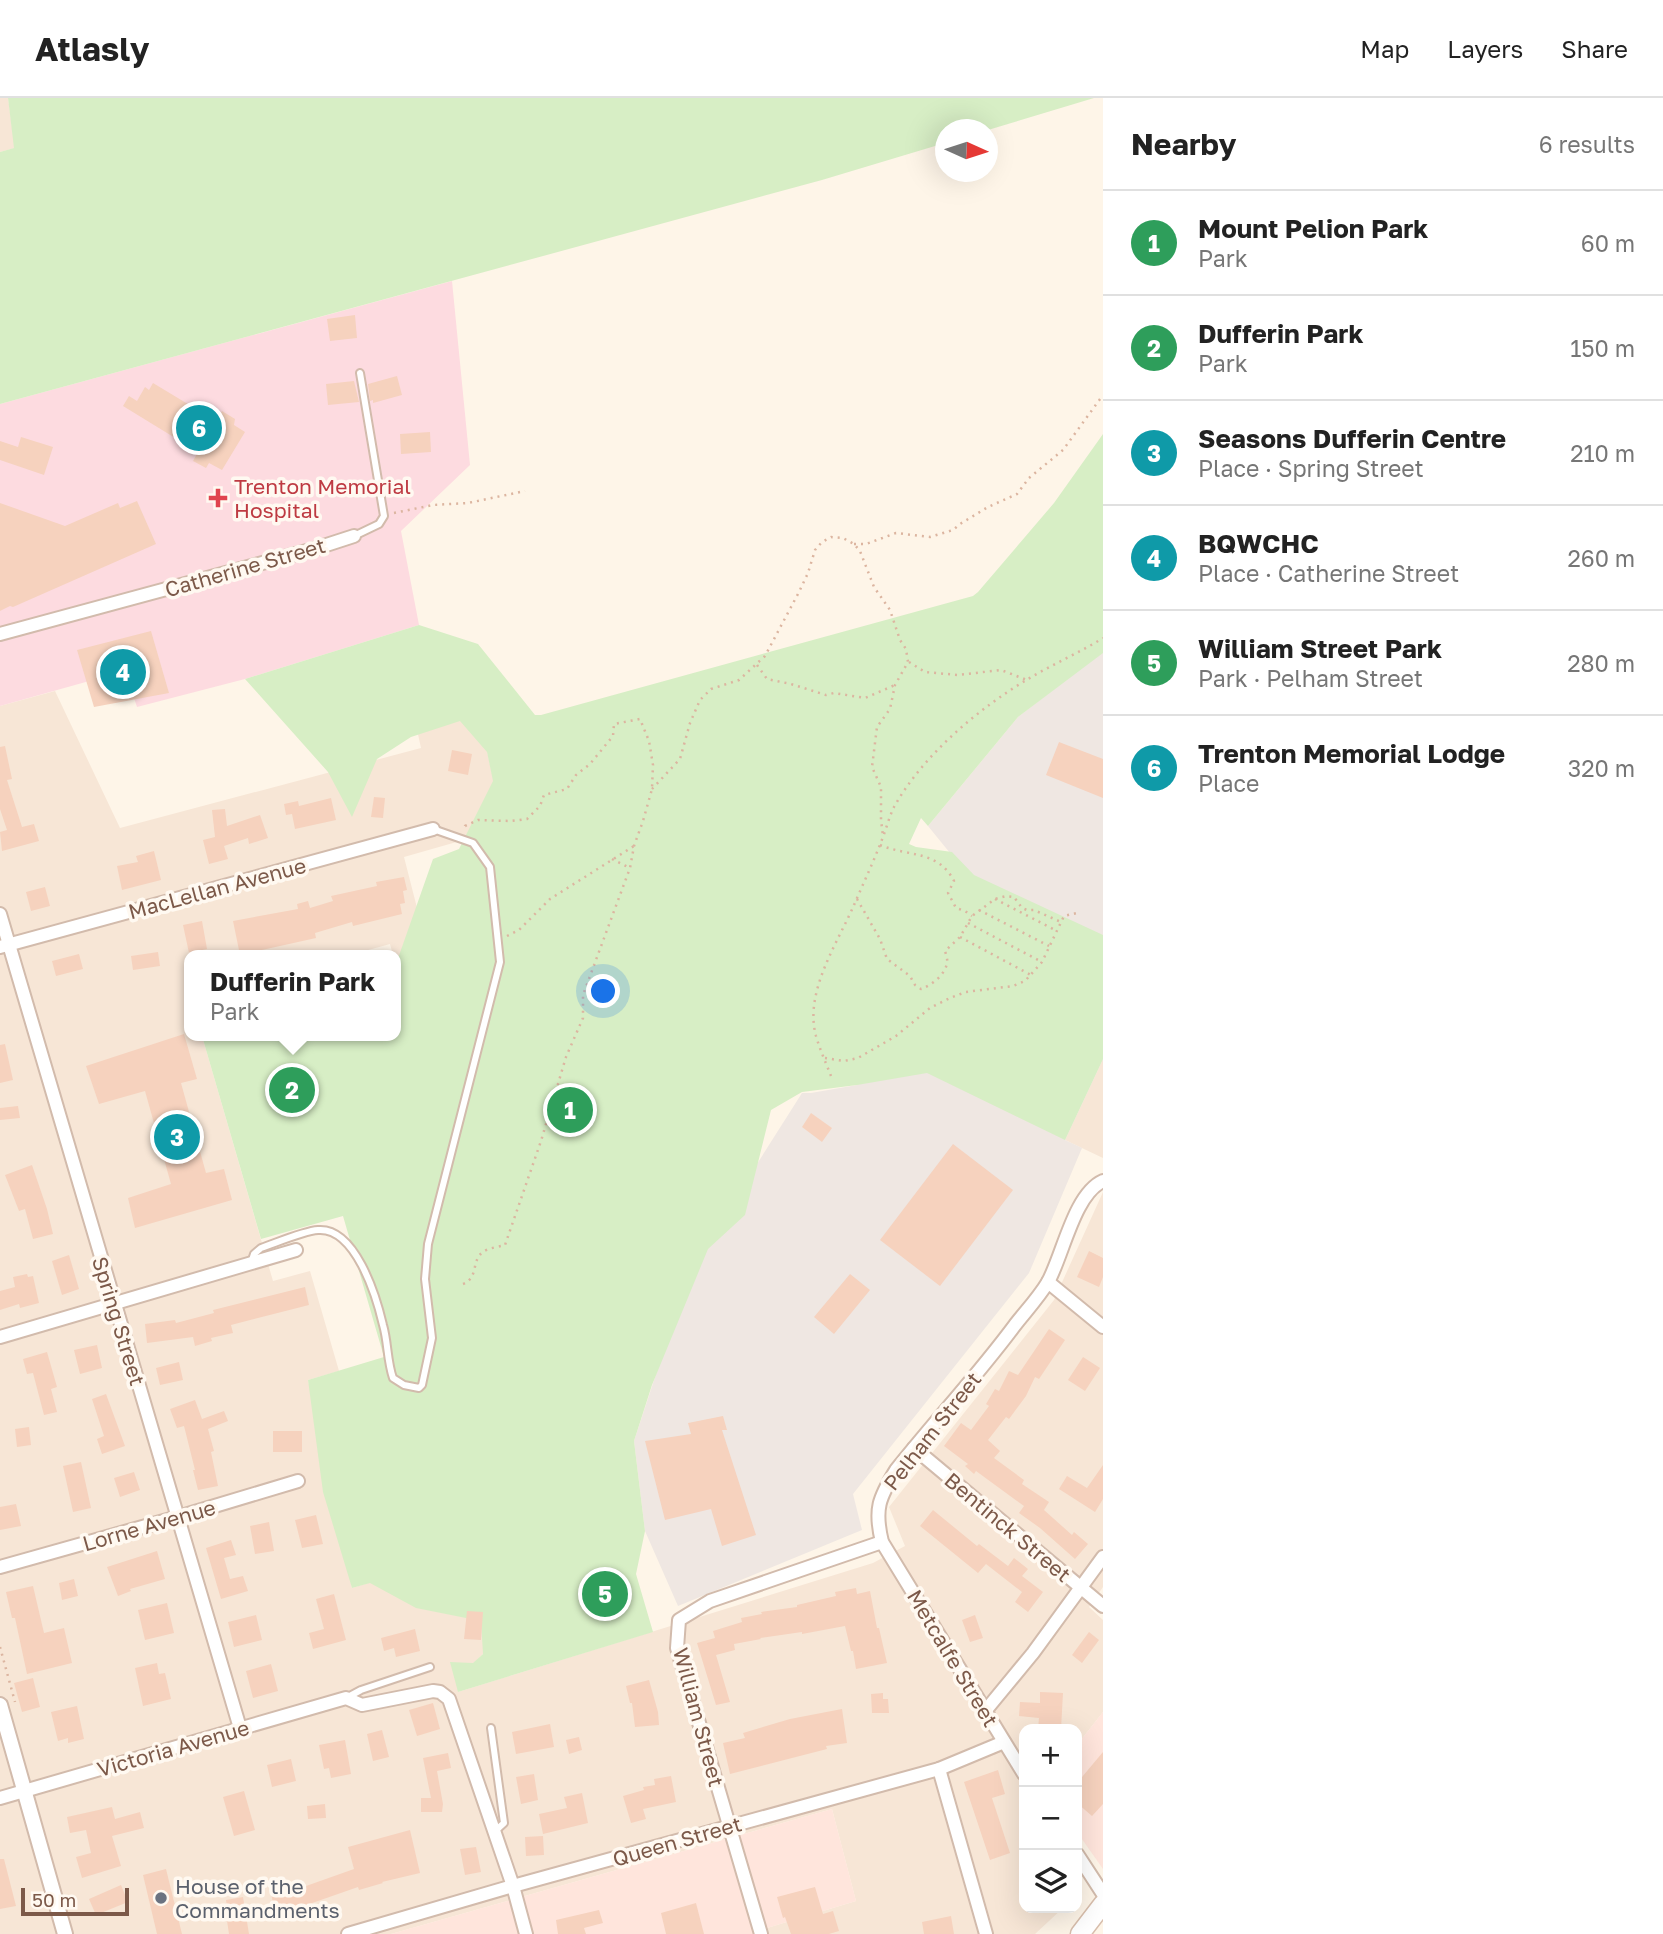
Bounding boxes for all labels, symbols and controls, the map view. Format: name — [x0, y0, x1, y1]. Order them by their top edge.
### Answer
text: Atlasly — [35, 29, 150, 68]
text: Map — [1360, 34, 1409, 63]
text: Layers — [1447, 34, 1523, 63]
text: Share — [1561, 34, 1628, 63]
north arrow — [935, 119, 998, 182]
text: Nearby — [1131, 126, 1236, 162]
text: 6 results — [1539, 130, 1635, 158]
text: Mount Pelion Park — [1198, 213, 1428, 244]
text: 1 — [1148, 229, 1160, 257]
text: 60 m — [1581, 229, 1635, 257]
text: Park — [1198, 244, 1248, 272]
text: Dufferin Park — [1198, 318, 1364, 349]
text: 2 — [1147, 334, 1161, 362]
text: 150 m — [1570, 334, 1635, 362]
text: Park — [1198, 349, 1248, 377]
pin: 6 — [176, 402, 222, 454]
text: Seasons Dufferin Centre — [1198, 423, 1506, 454]
text: 3 — [1147, 439, 1161, 467]
text: 210 m — [1570, 439, 1635, 467]
text: Place · Spring Street — [1198, 454, 1424, 482]
place label: Trenton Memorial Hospital — [234, 473, 411, 523]
marker: Trenton Memorial Hospital — [208, 488, 228, 508]
text: BQWCHC — [1198, 528, 1319, 559]
street label: Catherine Street — [162, 532, 328, 602]
text: 4 — [1147, 544, 1161, 572]
text: 260 m — [1567, 544, 1635, 572]
text: Place · Catherine Street — [1198, 559, 1459, 587]
text: William Street Park — [1198, 633, 1442, 664]
pin: 4 — [100, 646, 146, 698]
text: 5 — [1147, 649, 1161, 677]
text: 280 m — [1567, 649, 1635, 677]
text: Park · Pelham Street — [1198, 664, 1423, 692]
text: Trenton Memorial Lodge — [1198, 738, 1505, 769]
text: 6 — [1147, 754, 1161, 782]
text: 320 m — [1568, 754, 1635, 782]
text: Place — [1198, 769, 1259, 797]
street label: MacLellan Avenue — [125, 852, 309, 924]
popup — [184, 950, 401, 1041]
text: Dufferin Park — [210, 966, 375, 997]
your location — [586, 974, 620, 1008]
text: Park — [210, 997, 260, 1025]
pin: 2 — [269, 1064, 315, 1116]
pin: 1 — [547, 1084, 593, 1136]
pin: 3 — [154, 1111, 200, 1163]
street label: Spring Street — [87, 1253, 151, 1389]
street label: Pelham Street — [878, 1367, 986, 1495]
street label: Bentinck Street — [940, 1467, 1076, 1587]
street label: Lorne Avenue — [80, 1494, 218, 1556]
pin: 5 — [582, 1568, 628, 1620]
street label: Metcalfe Street — [902, 1585, 1004, 1731]
street label: William Street — [668, 1645, 730, 1789]
street label: Victoria Avenue — [94, 1714, 252, 1782]
map controls — [1019, 1724, 1082, 1913]
button: + — [1019, 1724, 1082, 1787]
button: − — [1019, 1787, 1082, 1850]
street label: Queen Street — [610, 1810, 744, 1872]
button: layers — [1019, 1850, 1082, 1913]
place label: House of the Commandments — [175, 1873, 340, 1923]
scale bar — [21, 1885, 130, 1917]
text: 50 m — [32, 1888, 76, 1911]
marker: House of the Commandments — [153, 1890, 169, 1906]

